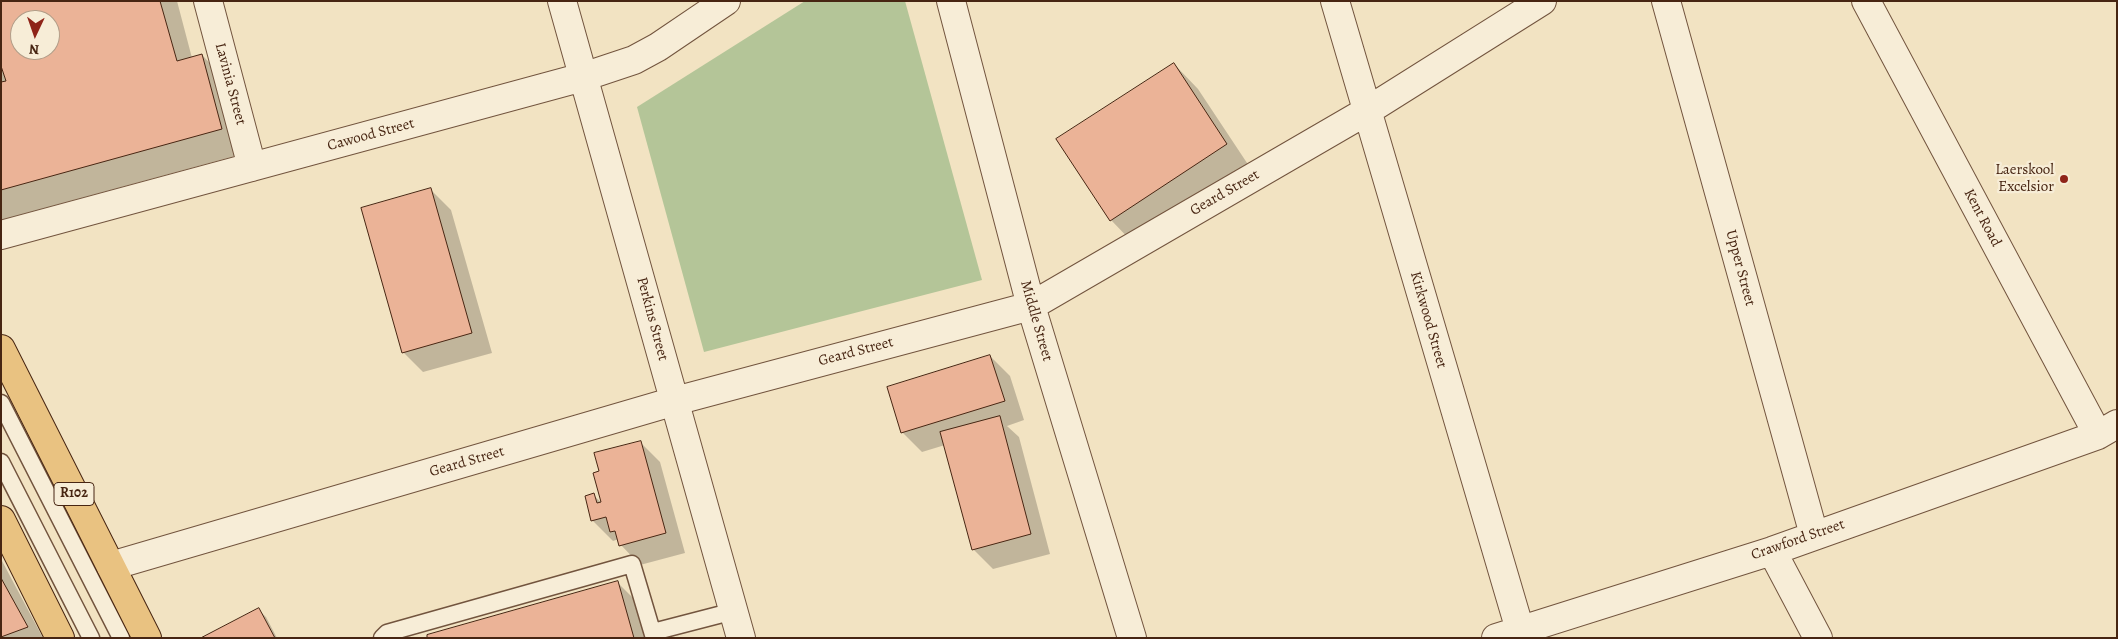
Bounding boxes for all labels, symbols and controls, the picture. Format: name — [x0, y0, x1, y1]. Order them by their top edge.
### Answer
north arrow — [10, 10, 60, 60]
text: N — [29, 40, 40, 59]
street label: Lavinia Street — [210, 41, 250, 127]
street label: Cawood Street — [326, 115, 416, 155]
place label: Laerskool Excelsior — [1995, 161, 2054, 196]
street label: Geard Street — [1187, 166, 1263, 220]
marker: Laerskool Excelsior — [2058, 173, 2070, 185]
street label: Kent Road — [1959, 186, 2005, 250]
street label: Upper Street — [1721, 228, 1759, 308]
street label: Kirkwood Street — [1406, 269, 1450, 371]
street label: Perkins Street — [632, 275, 672, 363]
street label: Middle Street — [1016, 279, 1056, 363]
street label: Geard Street — [817, 333, 895, 371]
street label: Geard Street — [428, 443, 506, 481]
road number: R102 — [54, 482, 94, 506]
street label: Crawford Street — [1749, 516, 1847, 564]

